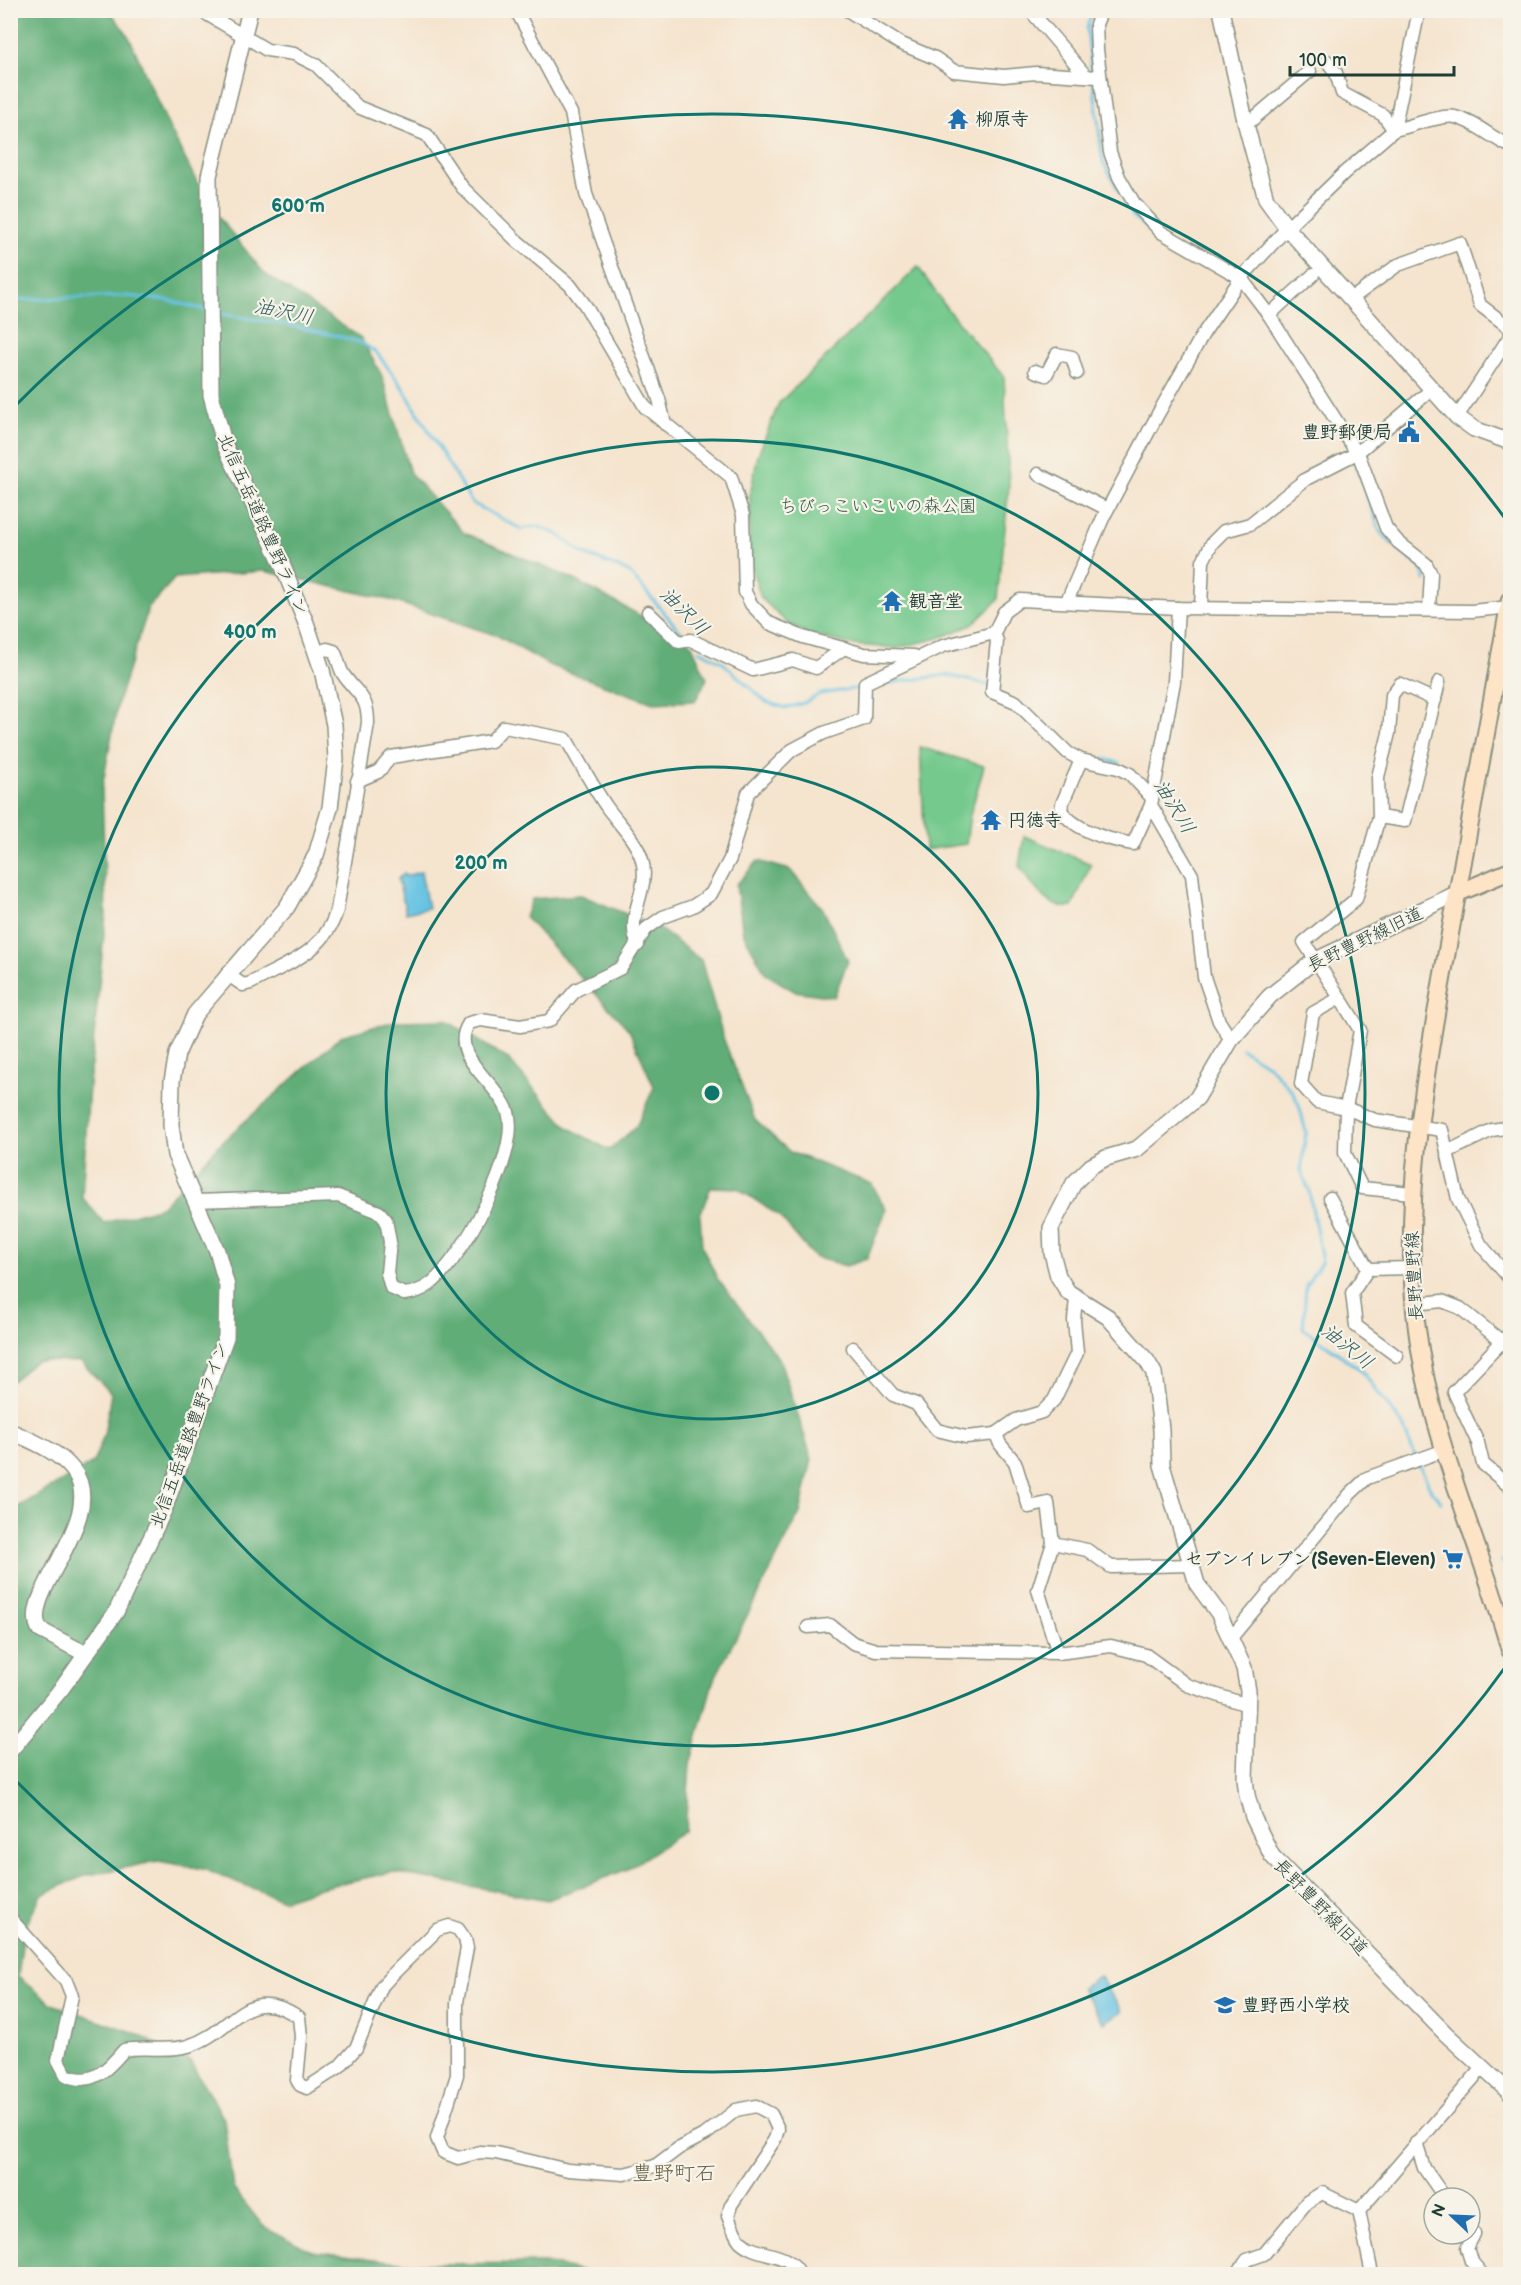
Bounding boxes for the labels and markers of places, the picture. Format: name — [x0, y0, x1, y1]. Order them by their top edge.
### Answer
temple icon: 柳原寺 — [946, 107, 970, 131]
place label: 柳原寺 — [975, 109, 1029, 130]
public building icon: 豊野郵便局 — [1397, 420, 1421, 444]
place label: 豊野郵便局 — [1302, 422, 1392, 443]
temple icon: 観音堂 — [880, 589, 904, 613]
place label: 観音堂 — [909, 591, 963, 612]
temple icon: 円徳寺 — [979, 808, 1003, 832]
place label: 円徳寺 — [1008, 810, 1062, 831]
centre of rings — [702, 1083, 722, 1103]
supermarket icon: セブンイレブン(Seven-Eleven) — [1441, 1547, 1465, 1571]
place label: セブンイレブン(Seven-Eleven) — [1185, 1549, 1436, 1570]
school or university icon: 豊野西小学校 — [1213, 1993, 1237, 2017]
place label: 豊野西小学校 — [1242, 1995, 1350, 2016]

